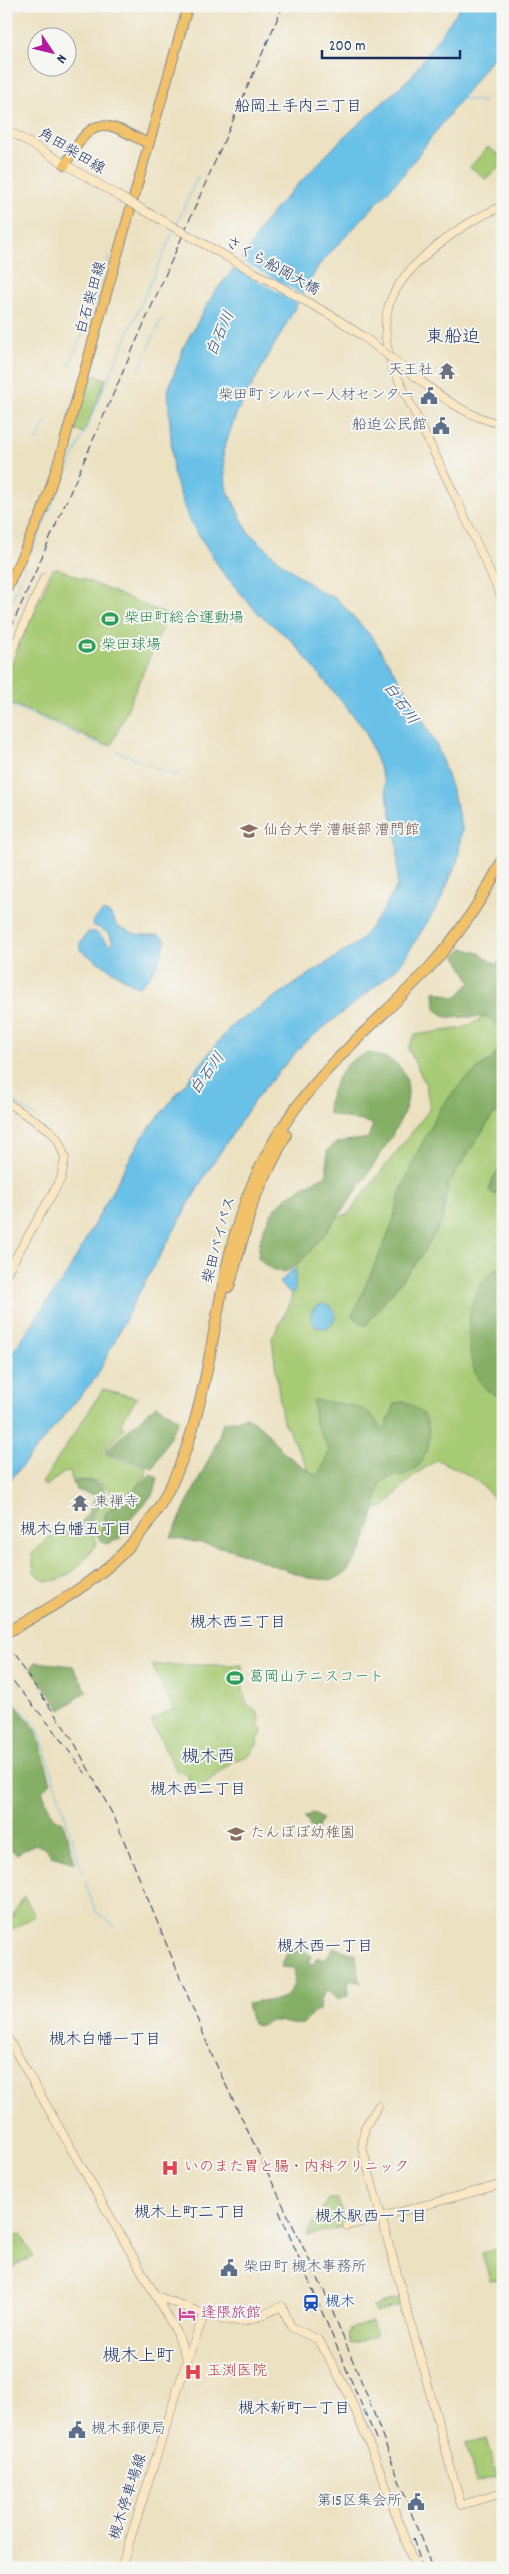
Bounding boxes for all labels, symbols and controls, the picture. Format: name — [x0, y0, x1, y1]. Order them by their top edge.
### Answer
north arrow — [28, 28, 78, 78]
scale bar — [322, 28, 459, 60]
text: 200 m — [329, 36, 366, 58]
text: N — [51, 50, 71, 67]
district label: 船岡土手内三丁目 — [234, 96, 362, 119]
street label: 角田柴田線 — [33, 123, 109, 181]
street label: さくら船岡大橋 — [221, 232, 323, 302]
street label: 白石柴田線 — [71, 259, 113, 337]
water label: 白石川 — [201, 307, 241, 361]
district label: 東船迫 — [426, 326, 480, 351]
place label: 天王社 — [388, 360, 433, 382]
temple icon: 天王社 — [437, 361, 457, 381]
place label: 柴田町 シルバー人材センター — [218, 385, 415, 407]
public building icon: 柴田町 シルバー人材センター — [419, 386, 439, 406]
place label: 船迫公民館 — [352, 415, 427, 437]
public building icon: 船迫公民館 — [431, 416, 451, 436]
place label: 柴田町総合運動場 — [124, 608, 244, 630]
sports icon: 柴田町総合運動場 — [100, 609, 120, 629]
place label: 柴田球場 — [101, 635, 161, 657]
sports icon: 柴田球場 — [77, 636, 97, 656]
water label: 白石川 — [377, 678, 423, 730]
place label: 仙台大学 漕艇部 漕門館 — [263, 820, 420, 842]
school or university icon: 仙台大学 漕艇部 漕門館 — [239, 821, 259, 841]
water label: 白石川 — [185, 1048, 231, 1100]
street label: 柴田バイパス — [198, 1194, 242, 1286]
place label: 東禅寺 — [94, 1492, 139, 1514]
temple icon: 東禅寺 — [70, 1493, 90, 1513]
district label: 槻木白幡五丁目 — [20, 1519, 132, 1542]
district label: 槻木西三丁目 — [190, 1612, 286, 1635]
place label: 葛岡山テニスコート — [249, 1667, 384, 1689]
sports icon: 葛岡山テニスコート — [225, 1668, 245, 1688]
district label: 槻木西 — [181, 1746, 235, 1771]
district label: 槻木西二丁目 — [150, 1779, 246, 1802]
place label: たんぽぽ幼稚園 — [250, 1823, 355, 1845]
school or university icon: たんぽぽ幼稚園 — [226, 1824, 246, 1844]
district label: 槻木西一丁目 — [277, 1936, 373, 1959]
district label: 槻木白幡一丁目 — [49, 2029, 161, 2052]
place label: いのまた胃と腸・内科クリニック — [184, 2157, 409, 2179]
hospital icon: いのまた胃と腸・内科クリニック — [160, 2158, 180, 2178]
district label: 槻木上町二丁目 — [134, 2202, 246, 2225]
district label: 槻木駅西一丁目 — [315, 2206, 427, 2229]
place label: 柴田町 槻木事務所 — [243, 2257, 366, 2279]
public building icon: 柴田町 槻木事務所 — [219, 2258, 239, 2278]
place label: 槻木 — [325, 2292, 355, 2314]
station icon: 槻木 — [301, 2293, 321, 2313]
place label: 逢隈旅館 — [201, 2303, 261, 2325]
hotel icon: 逢隈旅館 — [177, 2304, 197, 2324]
district label: 槻木上町 — [102, 2345, 174, 2370]
place label: 玉渕医院 — [207, 2361, 267, 2383]
hospital icon: 玉渕医院 — [183, 2362, 203, 2382]
district label: 槻木新町一丁目 — [238, 2398, 350, 2421]
place label: 槻木郵便局 — [91, 2419, 166, 2441]
public building icon: 槻木郵便局 — [67, 2420, 87, 2440]
street label: 槻木停車場線 — [105, 2451, 153, 2543]
place label: 第15区集会所 — [317, 2491, 402, 2513]
public building icon: 第15区集会所 — [406, 2492, 426, 2512]

